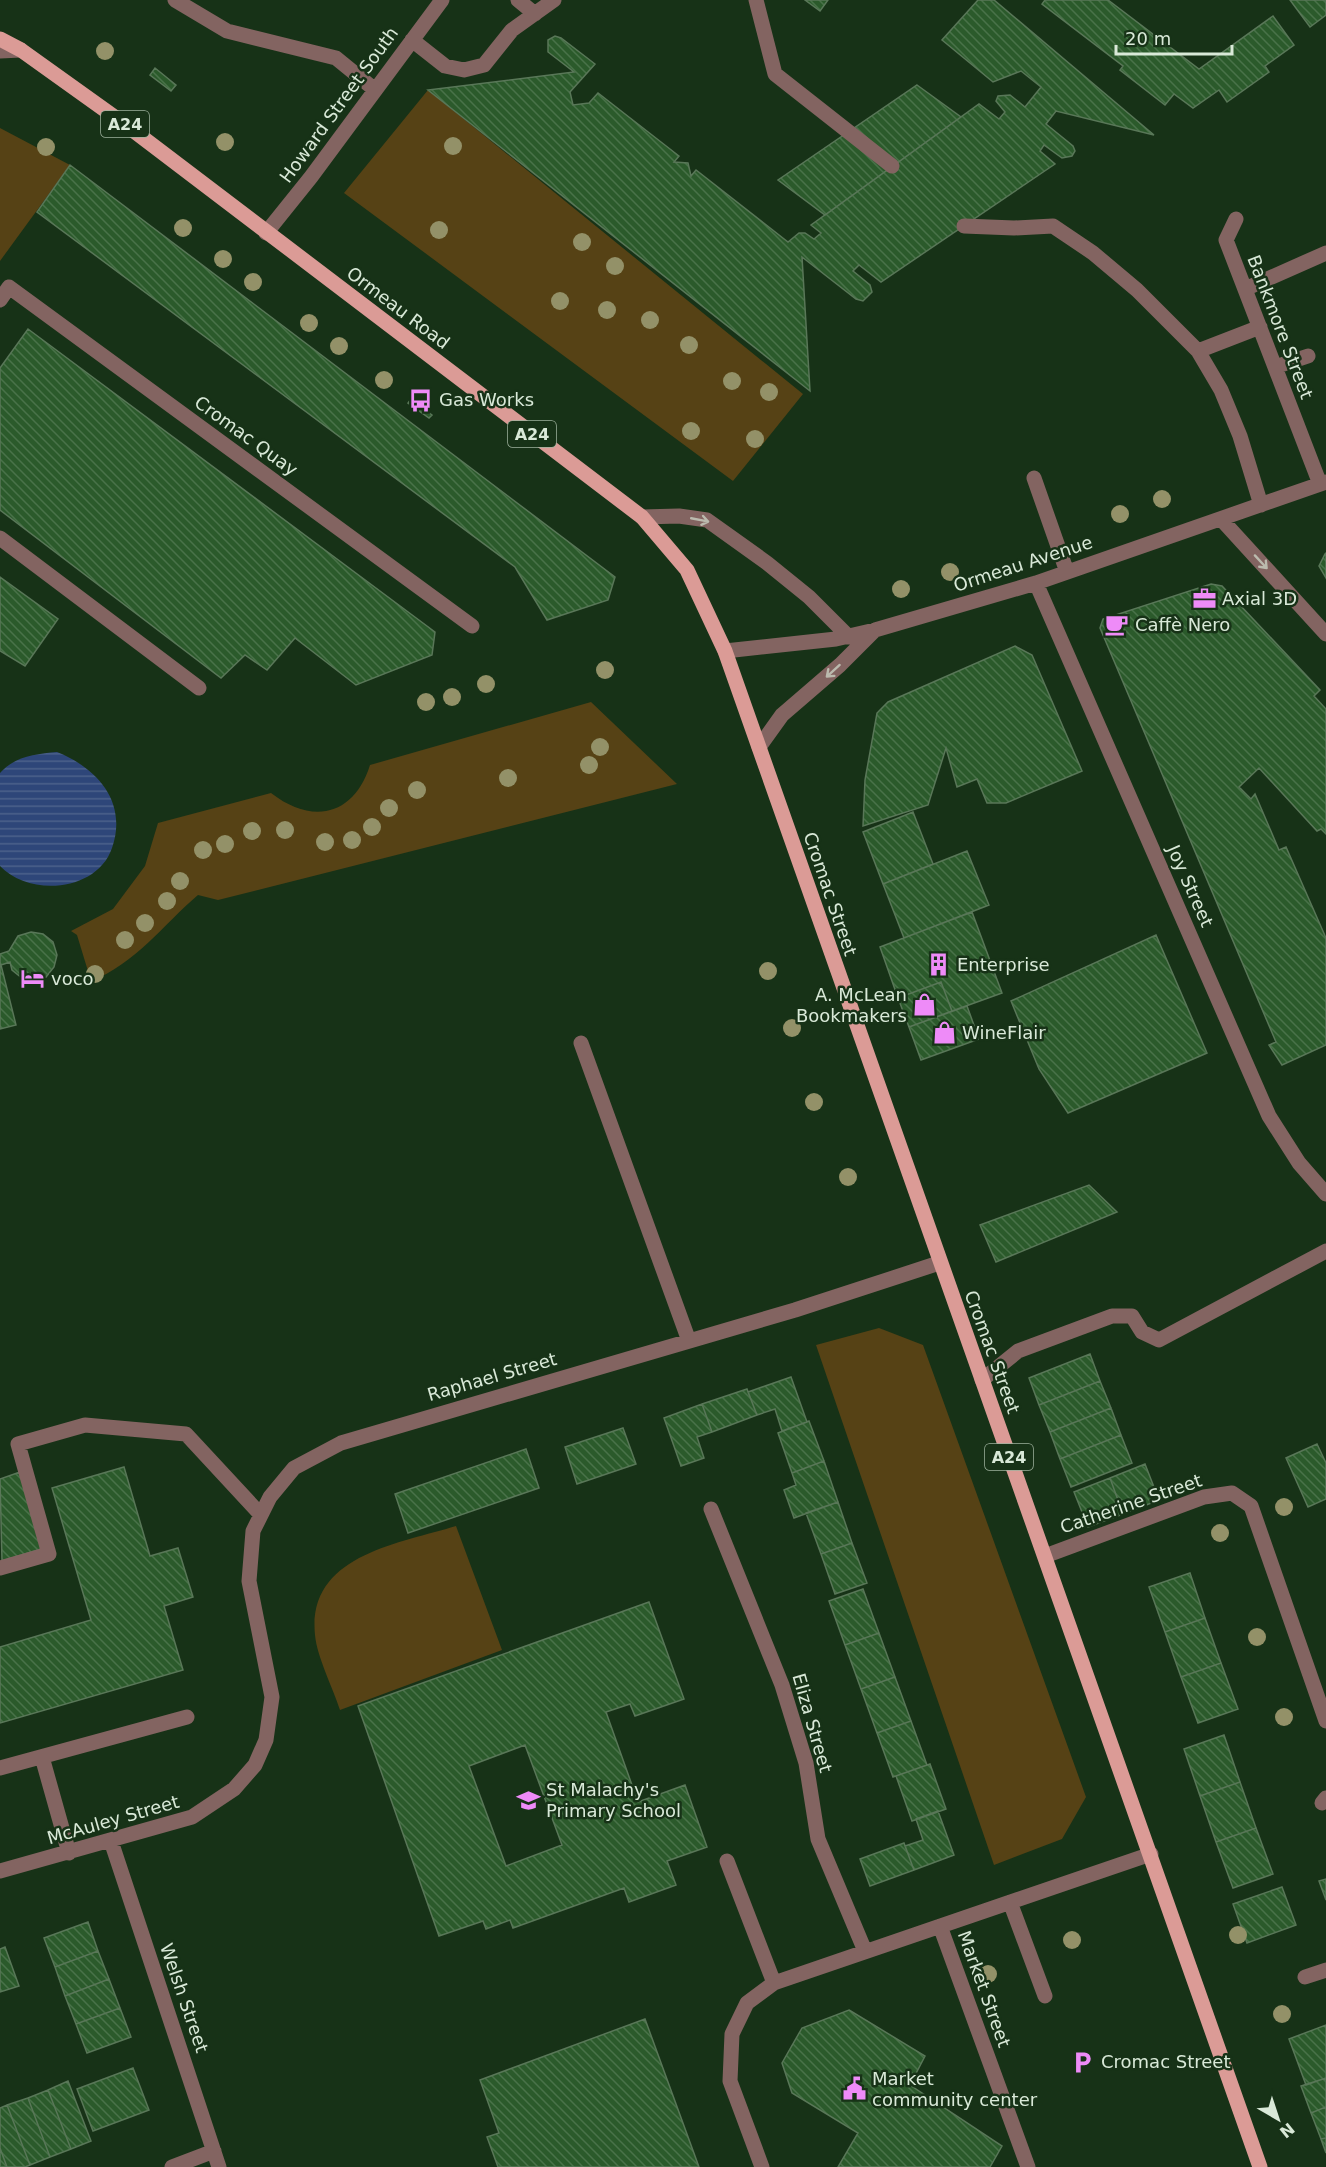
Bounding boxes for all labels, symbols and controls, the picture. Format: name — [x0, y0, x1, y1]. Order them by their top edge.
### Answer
scale bar — [1116, 18, 1232, 56]
street label: Howard Street South — [275, 23, 402, 187]
text: 20 m — [1125, 28, 1171, 49]
road number: A24 — [101, 111, 149, 137]
street label: Bankmore Street — [1243, 252, 1318, 402]
street label: Ormeau Road — [343, 262, 454, 353]
bus stop icon: Gas Works — [408, 387, 434, 413]
place label: Gas Works — [439, 389, 534, 410]
street label: Cromac Quay — [191, 391, 302, 480]
road number: A24 — [508, 421, 556, 447]
one-way arrow — [689, 515, 709, 526]
street label: Ormeau Avenue — [951, 531, 1095, 596]
one-way arrow — [1254, 554, 1268, 569]
office icon: Axial 3D — [1191, 586, 1217, 612]
place label: Axial 3D — [1222, 588, 1297, 609]
cafe icon: Caffè Nero — [1104, 612, 1130, 638]
place label: Caffè Nero — [1135, 614, 1230, 635]
one-way arrow — [826, 664, 841, 678]
street label: Cromac Street — [799, 829, 861, 958]
street label: Joy Street — [1163, 841, 1218, 930]
building icon: Enterprise — [926, 952, 952, 978]
place label: Enterprise — [957, 954, 1050, 975]
hotel icon: voco — [20, 966, 46, 992]
place label: voco — [51, 968, 94, 989]
place label: A. McLean Bookmakers — [796, 984, 907, 1026]
shop icon: A. McLean Bookmakers — [912, 992, 938, 1018]
shop icon: WineFlair — [931, 1020, 957, 1046]
place label: WineFlair — [962, 1022, 1046, 1043]
street label: Cromac Street — [960, 1287, 1024, 1416]
street label: Raphael Street — [425, 1348, 559, 1405]
road number: A24 — [985, 1444, 1033, 1470]
street label: Catherine Street — [1057, 1469, 1204, 1538]
street label: Eliza Street — [788, 1671, 837, 1775]
place label: St Malachy's Primary School — [546, 1779, 681, 1821]
school or university icon: St Malachy's Primary School — [515, 1787, 541, 1813]
street label: McAuley Street — [44, 1791, 181, 1848]
street label: Market Street — [954, 1928, 1015, 2050]
street label: Welsh Street — [156, 1941, 213, 2055]
parking icon: Cromac Street — [1070, 2049, 1096, 2075]
place label: Cromac Street — [1101, 2051, 1230, 2072]
place label: Market community center — [872, 2068, 1038, 2110]
public building icon: Market community center — [841, 2076, 867, 2102]
north arrow — [1248, 2089, 1308, 2149]
text: N — [1276, 2119, 1298, 2142]

